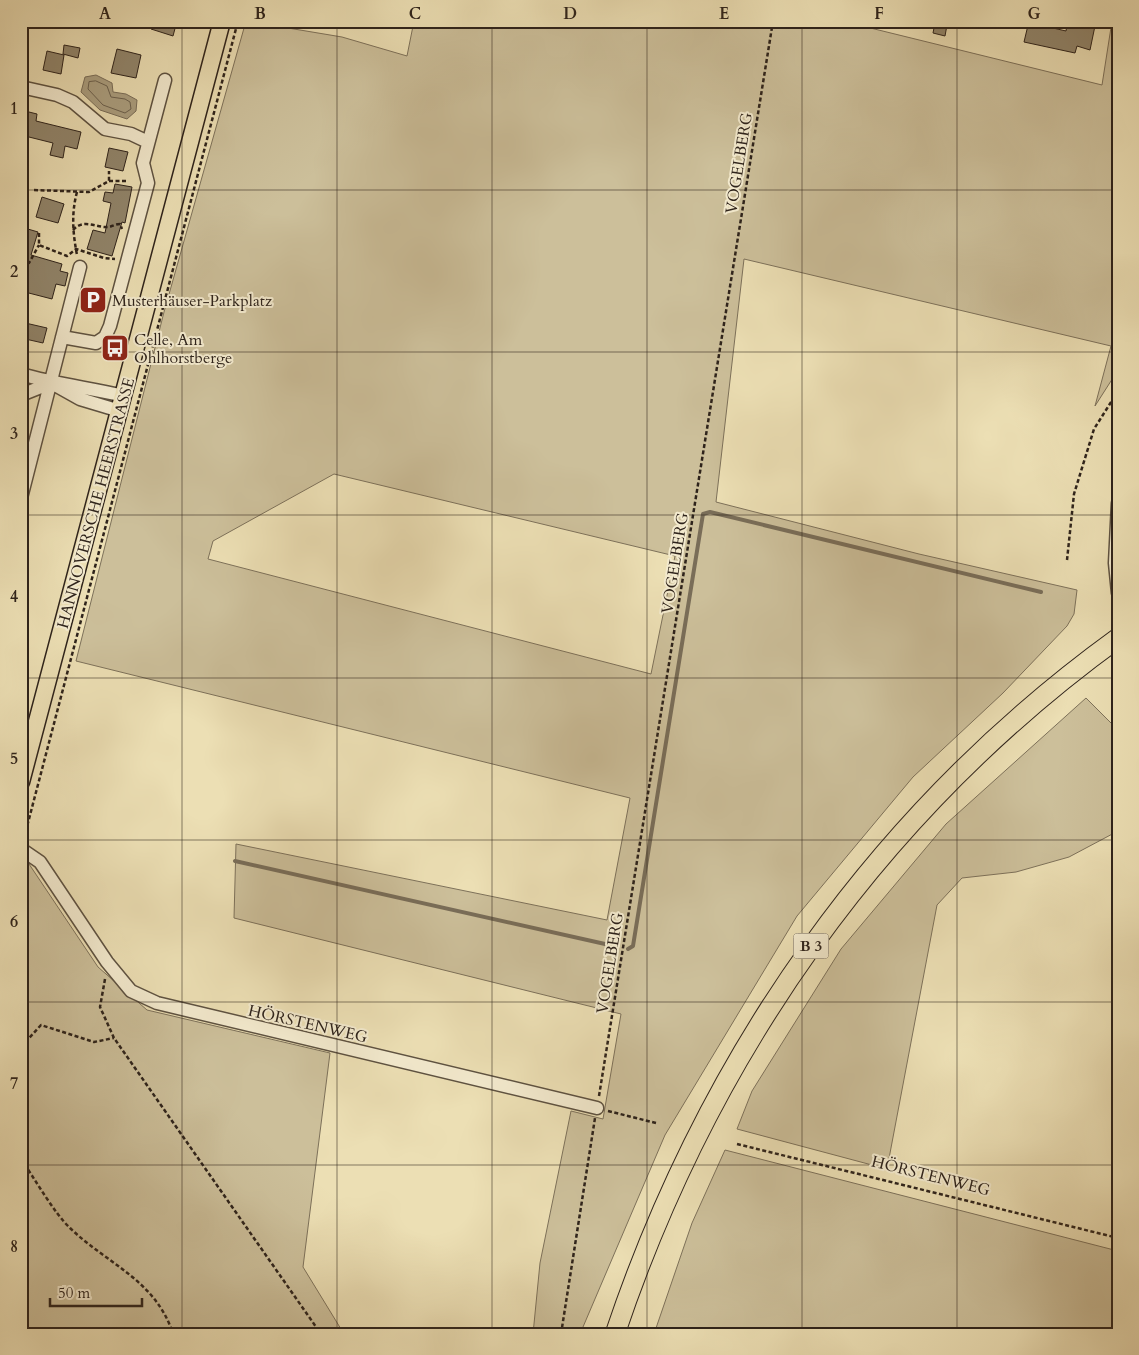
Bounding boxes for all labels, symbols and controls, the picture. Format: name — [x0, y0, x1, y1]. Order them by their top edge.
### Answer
text: A — [99, 3, 111, 25]
text: B — [254, 3, 266, 25]
text: C — [409, 3, 421, 25]
text: D — [563, 3, 577, 25]
text: E — [719, 3, 729, 25]
text: F — [874, 3, 884, 25]
text: G — [1027, 3, 1041, 25]
text: 1 — [10, 98, 18, 120]
street label: VOGELBERG — [720, 111, 758, 215]
text: 2 — [10, 261, 18, 283]
parking icon: Musterhäuser-Parkplatz — [78, 285, 108, 315]
place label: Musterhäuser-Parkplatz — [112, 290, 272, 312]
place label: Celle, Am Ohlhorstberge — [134, 329, 232, 369]
bus stop icon: Celle, Am Ohlhorstberge — [100, 333, 130, 363]
street label: HANNOVERSCHE HEERSTRASSE — [52, 375, 140, 631]
text: 3 — [10, 423, 18, 445]
street label: VOGELBERG — [656, 511, 694, 615]
text: 4 — [10, 586, 18, 608]
text: 5 — [10, 748, 18, 770]
text: 6 — [10, 911, 18, 933]
street label: VOGELBERG — [591, 911, 629, 1015]
road number: B 3 — [794, 934, 828, 958]
street label: HÖRSTENWEG — [246, 1000, 370, 1048]
text: 7 — [10, 1073, 18, 1095]
street label: HÖRSTENWEG — [869, 1151, 993, 1201]
text: 8 — [10, 1236, 18, 1258]
scale bar — [50, 1275, 142, 1307]
text: 50 m — [58, 1283, 90, 1303]

